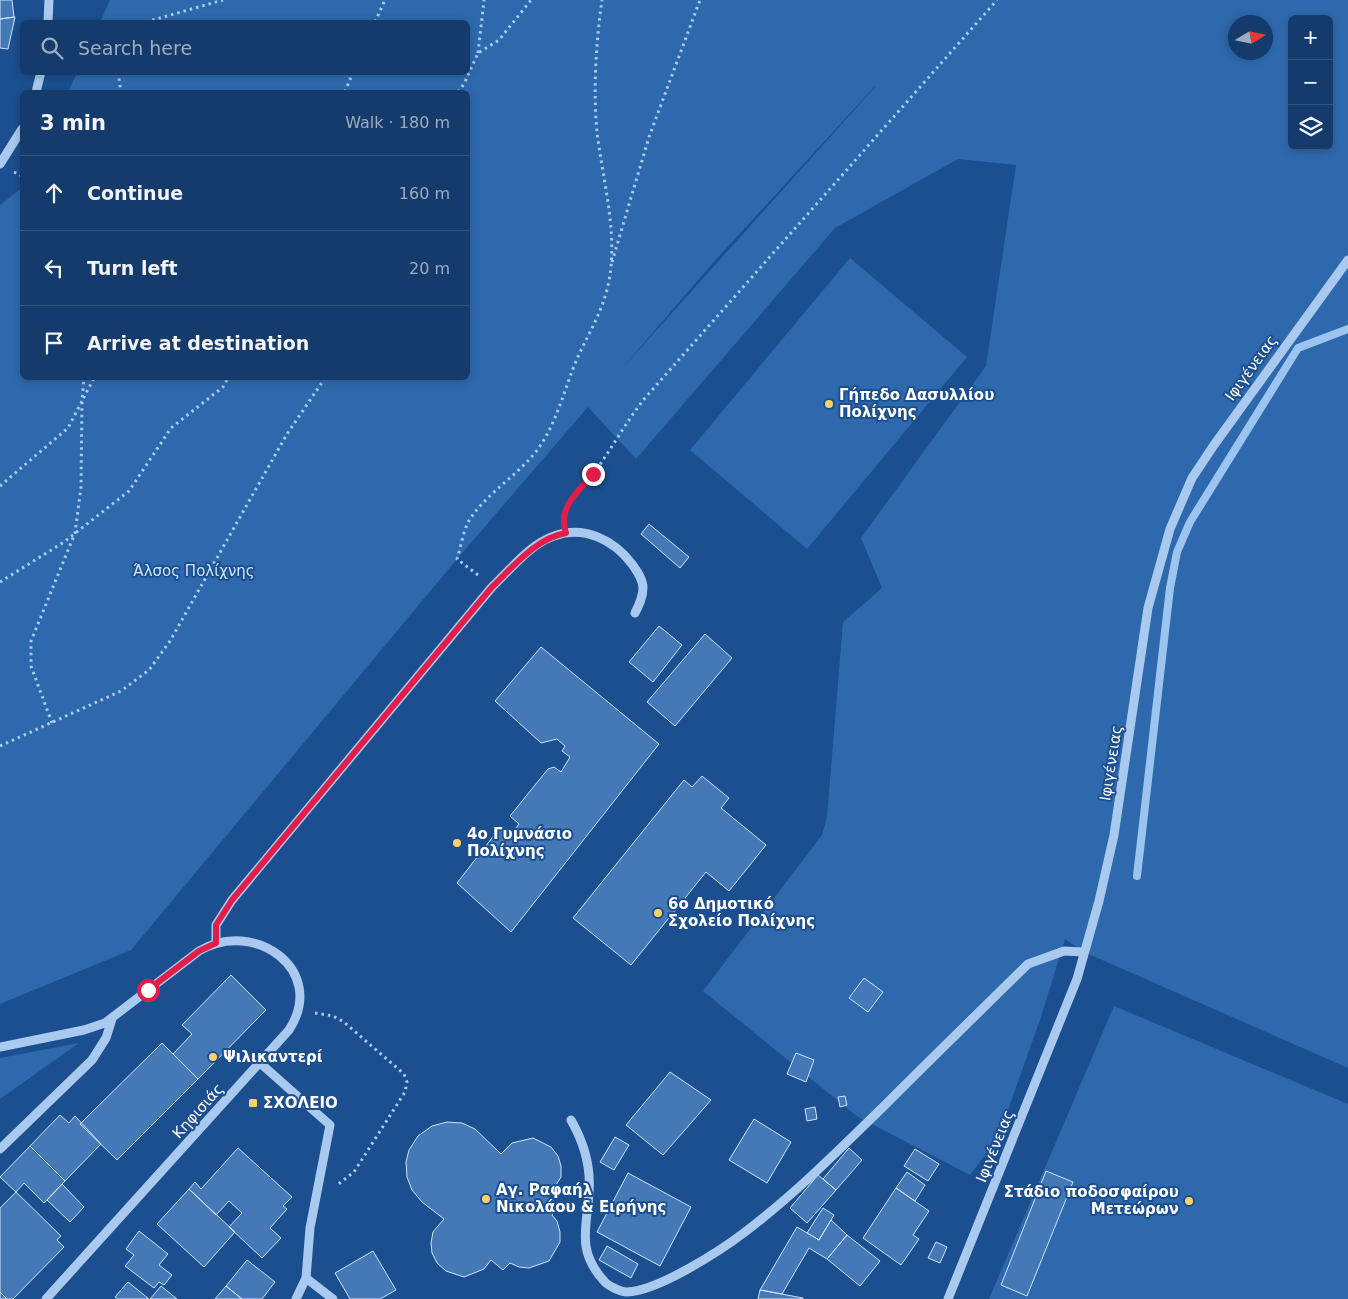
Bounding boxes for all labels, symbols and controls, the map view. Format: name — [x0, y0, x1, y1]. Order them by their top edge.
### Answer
north arrow — [1228, 15, 1273, 60]
map controls — [1288, 15, 1333, 150]
button: + — [1288, 15, 1333, 60]
search box — [20, 20, 470, 75]
icon: search — [38, 34, 66, 62]
text: Search here — [78, 37, 192, 59]
button: − — [1288, 60, 1333, 105]
button: layers — [1288, 105, 1333, 150]
text: 3 min — [40, 111, 106, 135]
text: Walk · 180 m — [345, 113, 450, 132]
icon: ahead — [40, 179, 68, 207]
text: Continue — [87, 182, 183, 204]
text: 160 m — [399, 184, 450, 203]
icon: left — [40, 254, 68, 282]
text: Turn left — [87, 257, 178, 279]
text: 20 m — [409, 259, 450, 278]
icon: arrive — [40, 329, 68, 357]
text: Arrive at destination — [87, 332, 309, 354]
street label: Ιφιγένειας — [1221, 332, 1281, 404]
place label: Γήπεδο Δασυλλίου Πολίχνης — [839, 386, 994, 421]
marker: Γήπεδο Δασυλλίου Πολίχνης — [823, 398, 835, 410]
route end — [582, 463, 605, 486]
park label: Άλσος Πολίχνης — [133, 562, 255, 580]
street label: Ιφιγένειας — [1096, 724, 1126, 802]
place label: 4ο Γυμνάσιο Πολίχνης — [467, 825, 572, 860]
marker: 4ο Γυμνάσιο Πολίχνης — [451, 837, 463, 849]
place label: 6ο Δημοτικό Σχολείο Πολίχνης — [668, 895, 815, 930]
marker: 6ο Δημοτικό Σχολείο Πολίχνης — [652, 907, 664, 919]
route start — [137, 979, 160, 1002]
place label: Ψιλικαντερί — [223, 1048, 323, 1066]
marker: Ψιλικαντερί — [207, 1051, 219, 1063]
street label: Κηφισιάς — [169, 1080, 227, 1142]
place label: ΣΧΟΛΕΙΟ — [263, 1094, 338, 1112]
marker: ΣΧΟΛΕΙΟ — [247, 1097, 259, 1109]
street label: Ιφιγένειας — [972, 1107, 1018, 1185]
place label: Αγ. Ραφαήλ Νικολάου & Ειρήνης — [496, 1181, 666, 1216]
place label: Στάδιο ποδοσφαίρου Μετεώρων — [1004, 1183, 1179, 1218]
marker: Αγ. Ραφαήλ Νικολάου & Ειρήνης — [480, 1193, 492, 1205]
marker: Στάδιο ποδοσφαίρου Μετεώρων — [1183, 1195, 1195, 1207]

